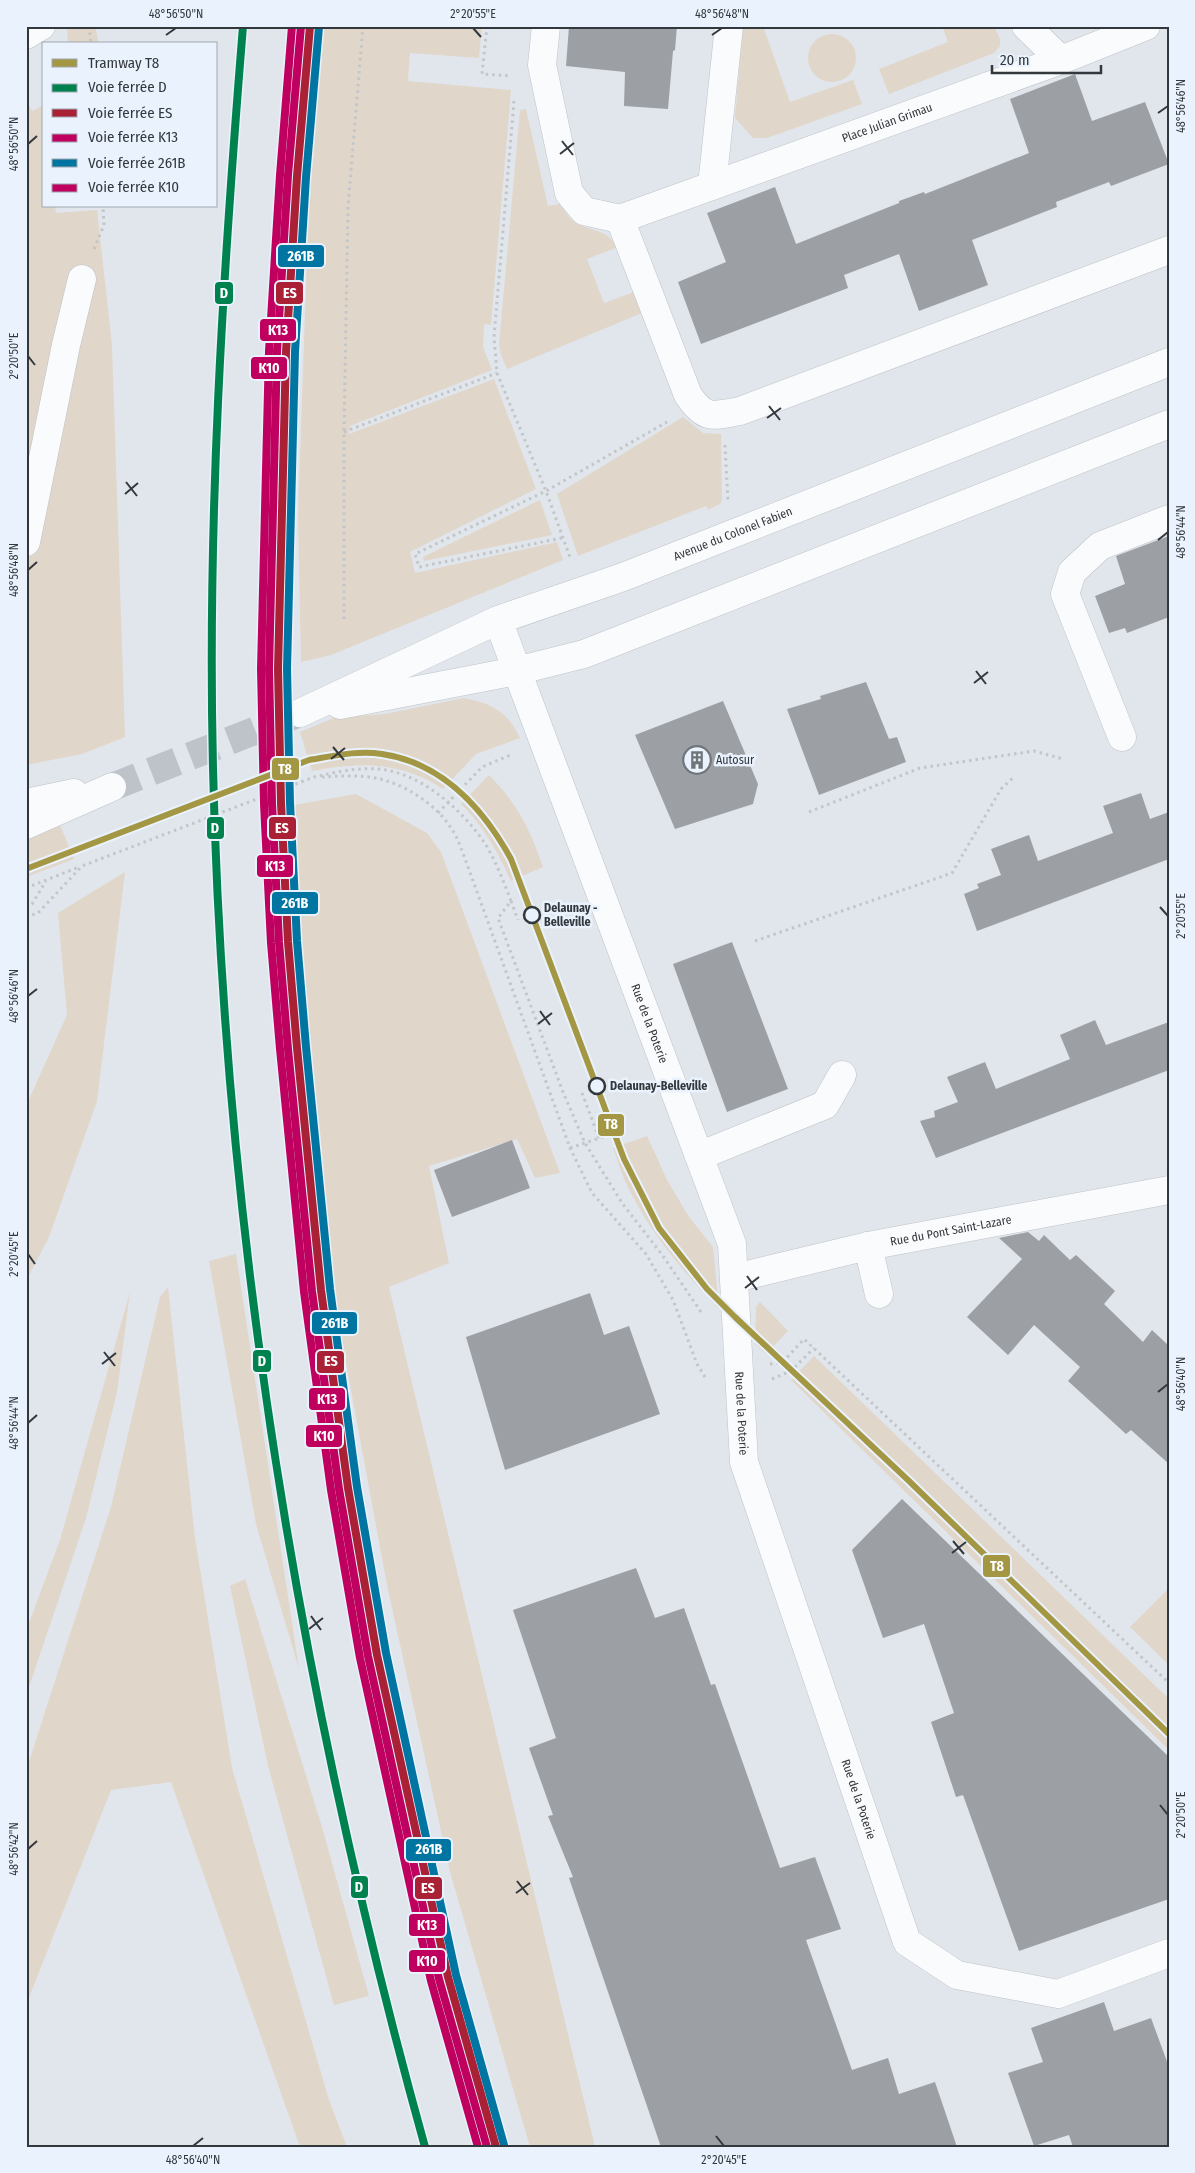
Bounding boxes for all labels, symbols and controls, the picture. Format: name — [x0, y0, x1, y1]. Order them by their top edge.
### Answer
text: 48°56'50"N — [149, 7, 203, 21]
text: 2°20'55"E — [450, 7, 496, 21]
text: 48°56'48"N — [695, 7, 749, 21]
legend — [42, 42, 218, 208]
scale bar — [992, 42, 1101, 74]
text: 20 m — [1000, 51, 1030, 69]
text: Tramway T8 — [88, 54, 159, 72]
text: Voie ferrée D — [88, 78, 167, 96]
text: 48°56'46"N — [1174, 79, 1188, 133]
street label: Place Julian Grimau — [840, 100, 934, 145]
text: Voie ferrée ES — [88, 104, 172, 122]
text: 48°56'50"N — [7, 117, 21, 171]
text: Voie ferrée K13 — [88, 128, 178, 146]
text: Voie ferrée 261B — [88, 154, 186, 172]
text: Voie ferrée K10 — [88, 178, 179, 196]
line badge: 261B — [277, 244, 325, 268]
text: 261B — [287, 248, 315, 265]
line badge: D — [214, 281, 234, 305]
line badge: ES — [275, 281, 304, 305]
text: D — [220, 285, 228, 302]
text: ES — [283, 285, 297, 302]
line badge: K13 — [259, 318, 297, 342]
text: K13 — [268, 322, 288, 339]
text: 2°20'50"E — [7, 332, 21, 379]
line badge: K10 — [250, 356, 288, 380]
text: K10 — [258, 360, 280, 377]
street label: Avenue du Colonel Fabien — [671, 504, 794, 563]
text: 48°56'44"N — [1174, 505, 1188, 559]
text: 48°56'48"N — [7, 543, 21, 597]
building icon: Autosur — [682, 745, 712, 775]
place label: Autosur — [716, 753, 755, 767]
line badge: T8 — [271, 757, 300, 781]
text: T8 — [278, 761, 293, 778]
line badge: D — [206, 816, 225, 840]
line badge: ES — [268, 816, 297, 840]
text: D — [211, 820, 219, 837]
text: ES — [275, 820, 289, 837]
line badge: K13 — [256, 854, 294, 878]
text: K13 — [265, 858, 285, 875]
line badge: 261B — [271, 891, 319, 915]
text: 2°20'55"E — [1174, 893, 1188, 939]
text: 261B — [281, 895, 309, 912]
place label: Delaunay - Belleville — [544, 901, 598, 929]
marker: Delaunay - Belleville — [523, 906, 541, 924]
text: 48°56'46"N — [7, 969, 21, 1023]
street label: Rue de la Poterie — [628, 982, 671, 1065]
marker: Delaunay-Belleville — [588, 1077, 606, 1095]
place label: Delaunay-Belleville — [610, 1079, 707, 1093]
line badge: T8 — [597, 1113, 625, 1137]
text: T8 — [604, 1116, 619, 1133]
street label: Rue du Pont Saint-Lazare — [889, 1212, 1013, 1249]
text: 2°20'45"E — [7, 1231, 21, 1277]
line badge: 261B — [311, 1311, 358, 1335]
text: 261B — [321, 1315, 349, 1332]
line badge: D — [252, 1349, 272, 1373]
line badge: ES — [316, 1350, 345, 1374]
text: D — [258, 1353, 266, 1370]
text: ES — [324, 1353, 338, 1370]
text: 48°56'40"N — [1174, 1357, 1188, 1411]
street label: Rue de la Poterie — [732, 1371, 751, 1456]
line badge: K13 — [308, 1387, 346, 1411]
text: K13 — [317, 1391, 337, 1408]
text: 48°56'44"N — [7, 1396, 21, 1450]
line badge: K10 — [305, 1424, 343, 1448]
text: K10 — [313, 1428, 335, 1445]
line badge: T8 — [982, 1554, 1011, 1578]
text: T8 — [990, 1558, 1005, 1575]
street label: Rue de la Poterie — [838, 1757, 879, 1841]
text: 2°20'50"E — [1174, 1791, 1188, 1838]
text: 48°56'42"N — [7, 1822, 21, 1876]
line badge: 261B — [405, 1838, 452, 1862]
text: 261B — [415, 1841, 443, 1858]
line badge: D — [350, 1875, 369, 1899]
line badge: ES — [414, 1876, 443, 1900]
text: D — [355, 1879, 363, 1896]
text: ES — [421, 1880, 435, 1897]
line badge: K13 — [408, 1913, 446, 1937]
text: K13 — [417, 1917, 437, 1934]
line badge: K10 — [408, 1949, 446, 1973]
text: K10 — [416, 1953, 438, 1970]
text: 48°56'40"N — [166, 2153, 220, 2167]
text: 2°20'45"E — [701, 2153, 747, 2167]

